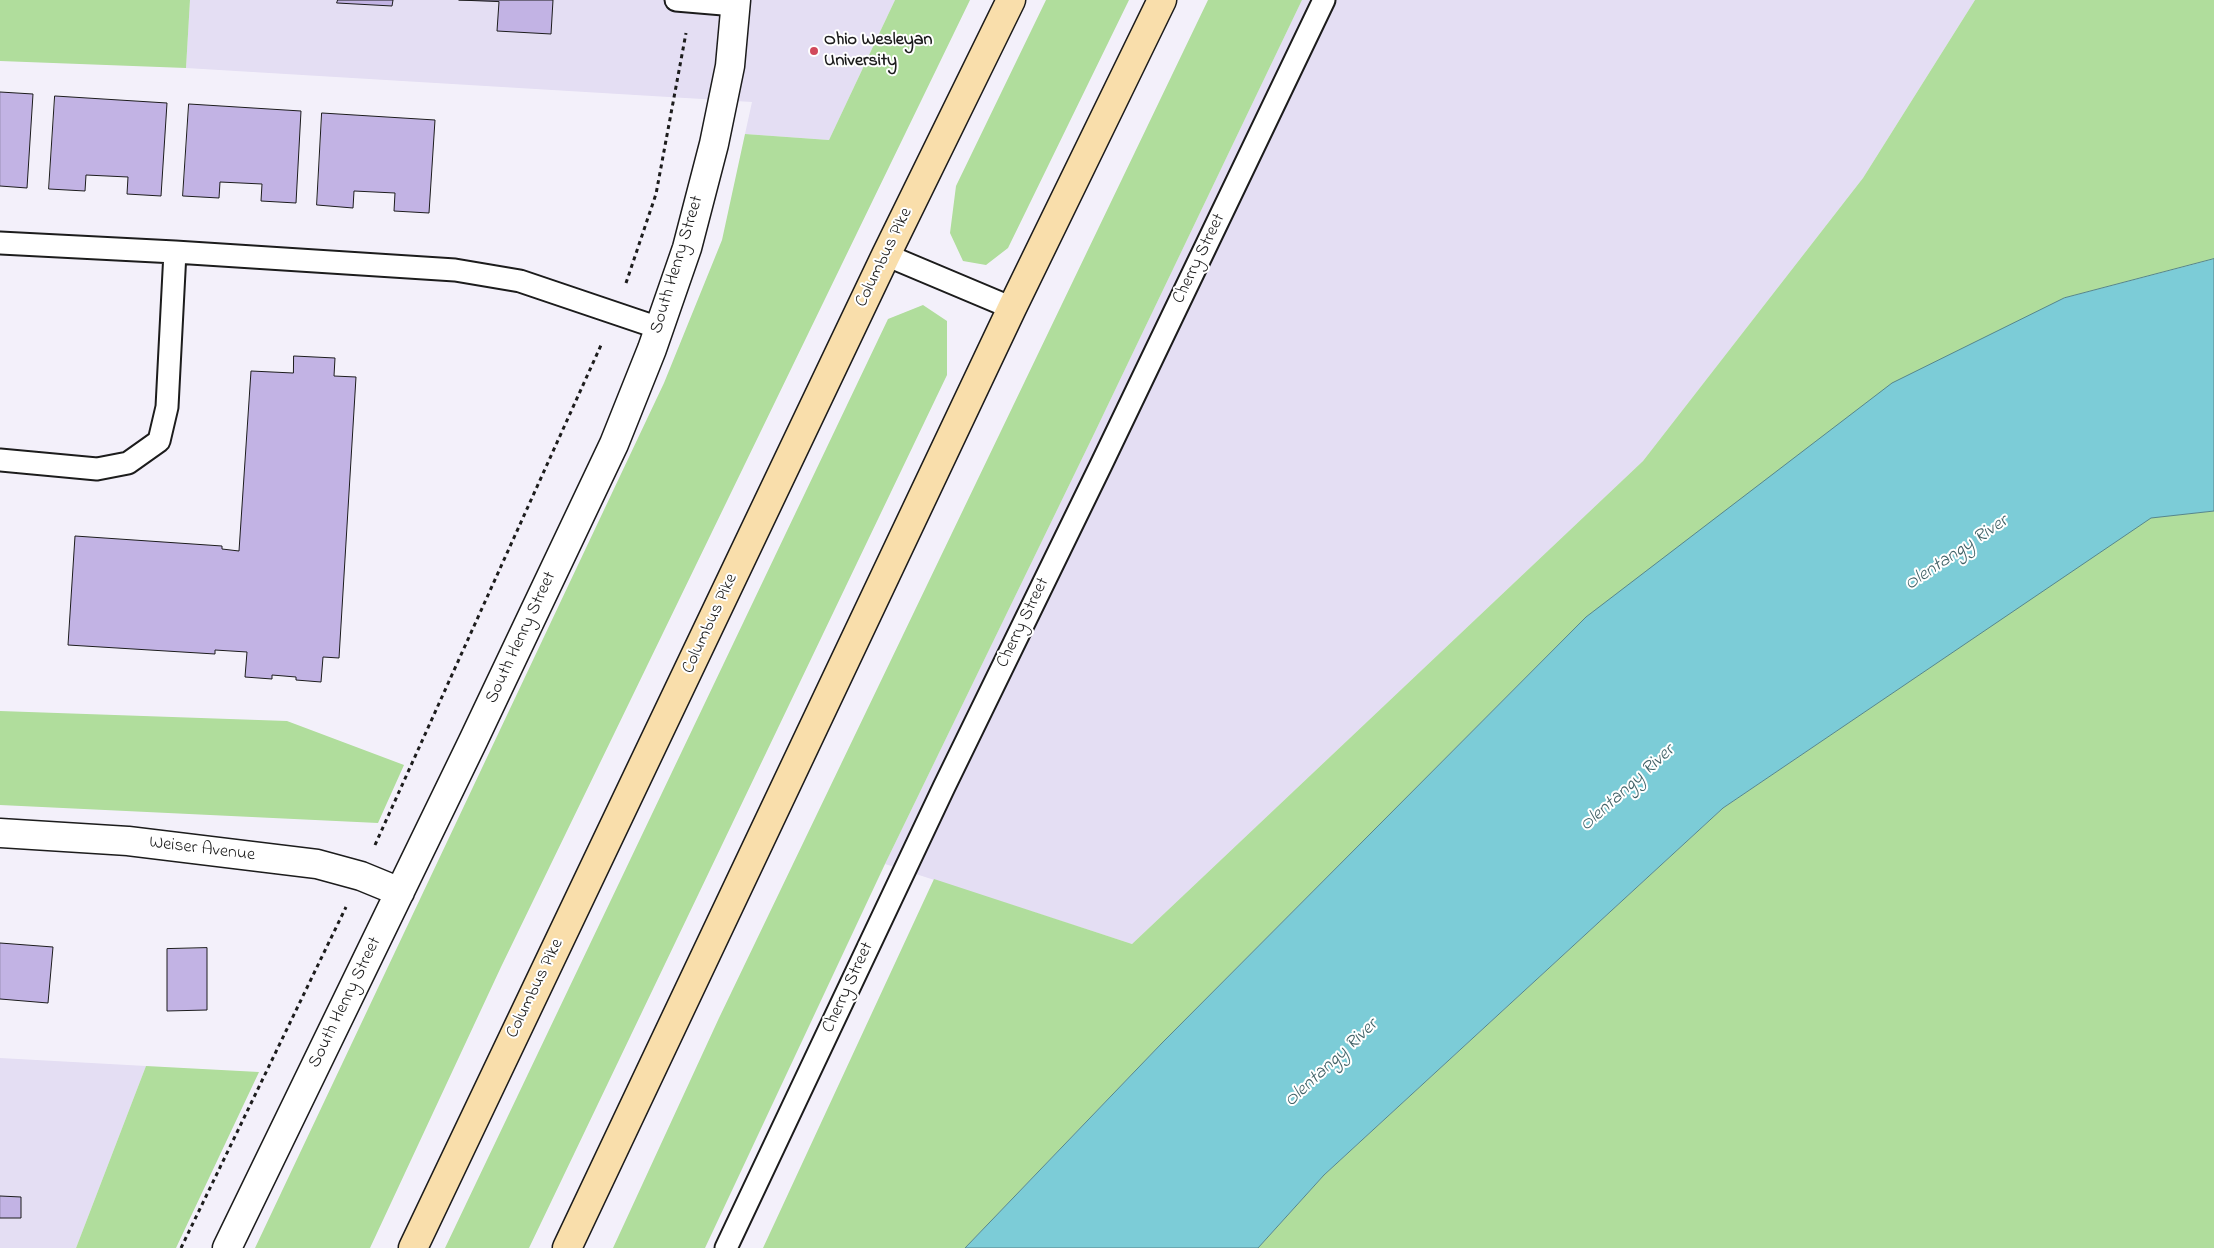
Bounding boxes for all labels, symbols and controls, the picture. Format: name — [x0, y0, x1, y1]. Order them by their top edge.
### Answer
place label: Ohio Wesleyan University — [824, 30, 932, 72]
marker: Ohio Wesleyan University — [808, 45, 820, 57]
street label: South Henry Street — [647, 193, 709, 337]
street label: Columbus Pike — [852, 205, 918, 311]
street label: Cherry Street — [1169, 210, 1231, 308]
water label: Olentangy River — [1901, 511, 2013, 597]
street label: South Henry Street — [482, 569, 562, 707]
street label: Columbus Pike — [678, 571, 744, 677]
street label: Cherry Street — [993, 574, 1055, 672]
water label: Olentangy River — [1576, 740, 1680, 838]
street label: Weiser Avenue — [148, 833, 256, 867]
street label: South Henry Street — [305, 934, 387, 1072]
street label: Columbus Pike — [503, 936, 569, 1042]
street label: Cherry Street — [819, 939, 879, 1037]
water label: Olentangy River — [1280, 1015, 1384, 1113]

